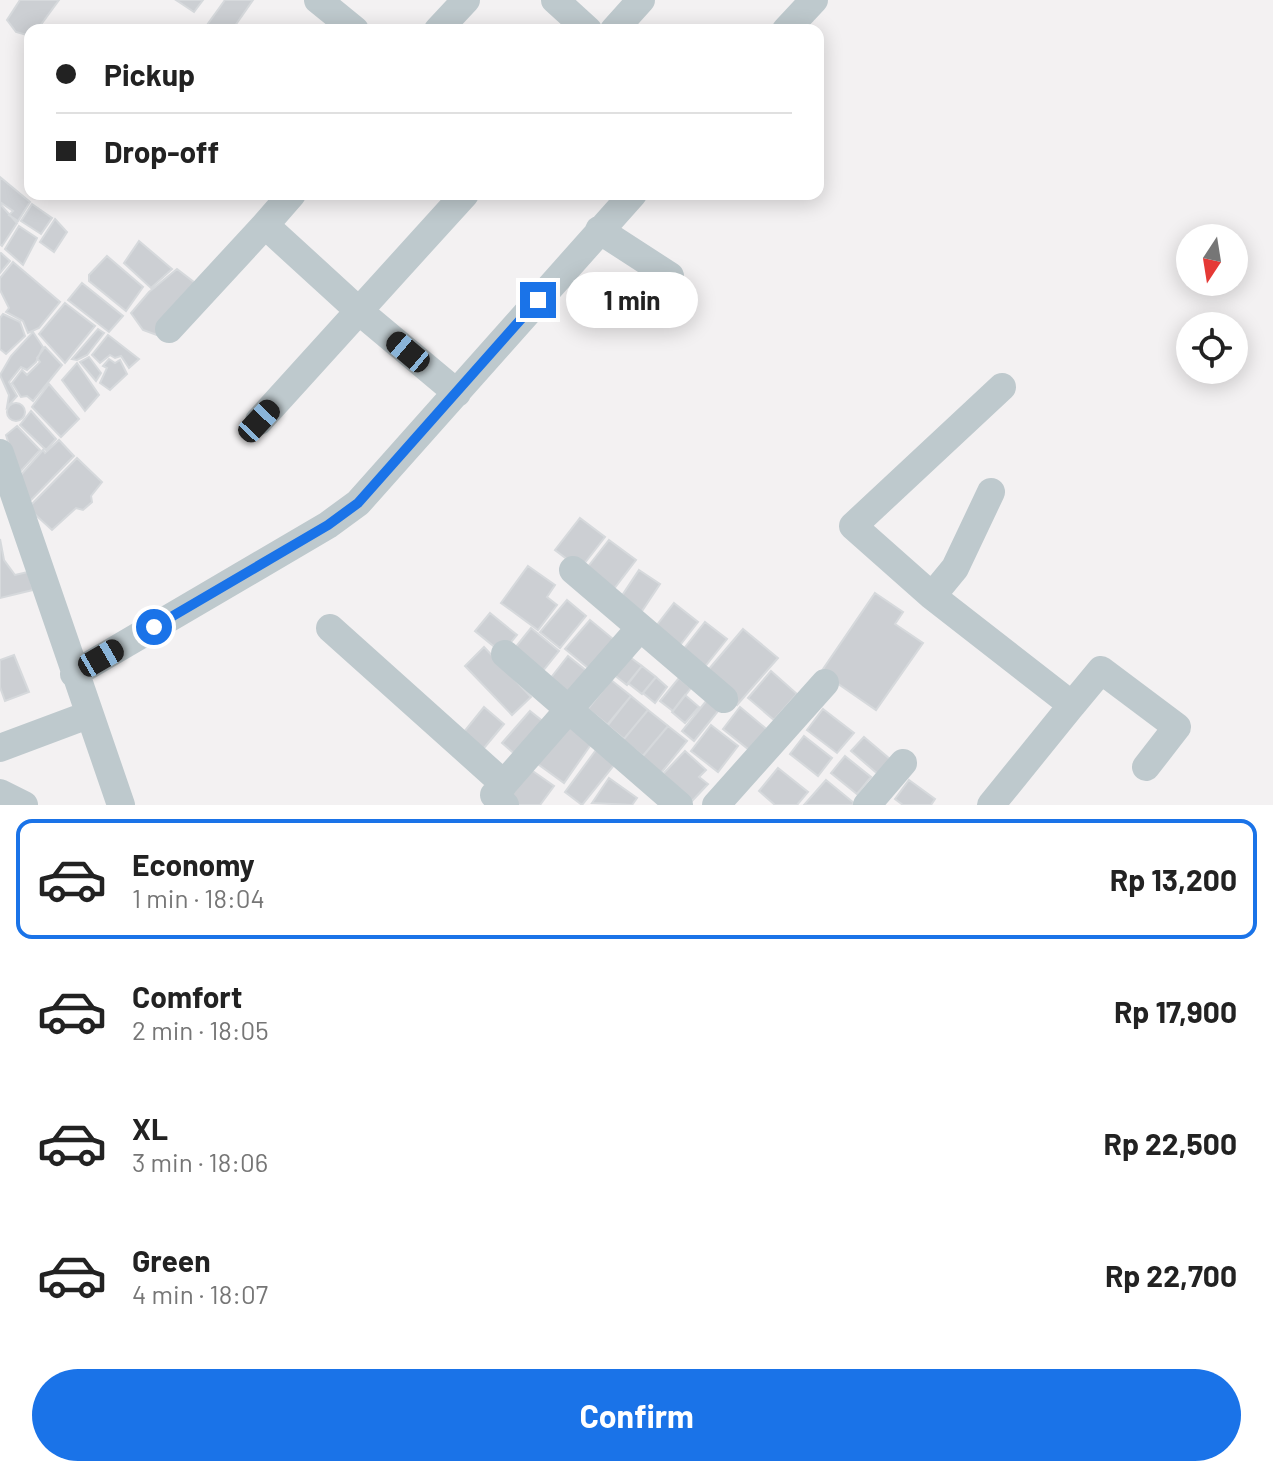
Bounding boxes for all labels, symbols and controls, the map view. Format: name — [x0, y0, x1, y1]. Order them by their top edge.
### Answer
text: Pickup — [104, 56, 195, 92]
text: Drop-off — [104, 133, 219, 169]
north arrow — [1176, 224, 1248, 296]
map controls — [1176, 224, 1248, 384]
callout: 1 min — [566, 272, 698, 328]
route end — [520, 282, 556, 318]
text: 1 min — [604, 284, 660, 315]
button: locate — [1176, 312, 1248, 384]
car — [382, 327, 434, 377]
car — [234, 395, 284, 447]
route start — [136, 609, 172, 645]
car — [74, 636, 128, 680]
icon: car — [36, 843, 108, 915]
text: Economy — [132, 846, 255, 882]
text: Rp 13,200 — [1110, 861, 1237, 897]
text: 1 min · 18:04 — [132, 882, 265, 913]
icon: car — [36, 975, 108, 1047]
text: Comfort — [132, 978, 242, 1014]
text: Rp 17,900 — [1114, 993, 1237, 1029]
text: 2 min · 18:05 — [132, 1014, 269, 1045]
icon: car — [36, 1107, 108, 1179]
text: XL — [132, 1110, 168, 1146]
text: Rp 22,500 — [1104, 1125, 1237, 1161]
text: 3 min · 18:06 — [132, 1146, 268, 1177]
icon: car — [36, 1239, 108, 1311]
text: Green — [132, 1242, 211, 1278]
text: Rp 22,700 — [1105, 1257, 1237, 1293]
text: 4 min · 18:07 — [132, 1278, 268, 1309]
button: Confirm — [32, 1369, 1241, 1461]

